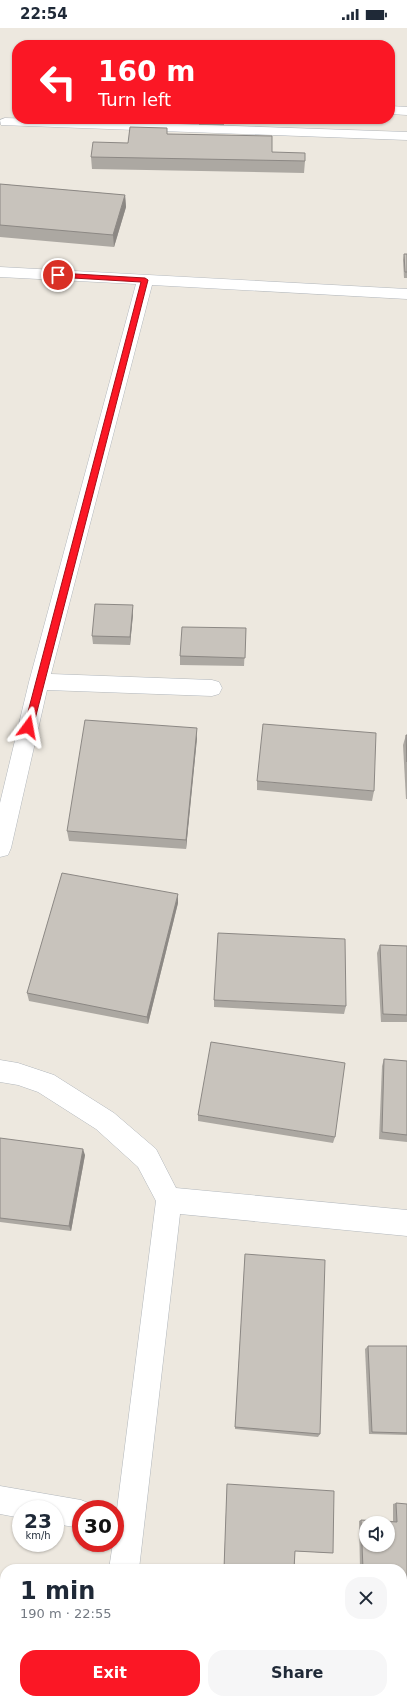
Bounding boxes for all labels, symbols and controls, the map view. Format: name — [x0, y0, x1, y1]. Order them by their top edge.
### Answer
text: 22:54 — [20, 5, 68, 23]
text: 160 m — [98, 55, 195, 88]
icon: left — [32, 56, 84, 108]
text: Turn left — [98, 89, 171, 110]
pin — [41, 258, 75, 292]
icon: arrive — [47, 264, 69, 286]
position arrow — [7, 706, 49, 748]
speed limit sign: 30 — [72, 1500, 124, 1552]
text: 23 — [24, 1509, 52, 1533]
map controls — [359, 1516, 395, 1552]
button: sound — [359, 1516, 395, 1552]
text: km/h — [25, 1530, 51, 1541]
text: 1 min — [20, 1577, 95, 1605]
button: close — [345, 1577, 387, 1619]
text: 190 m · 22:55 — [20, 1606, 111, 1621]
button: Exit — [20, 1650, 200, 1696]
button: Share — [208, 1650, 387, 1696]

